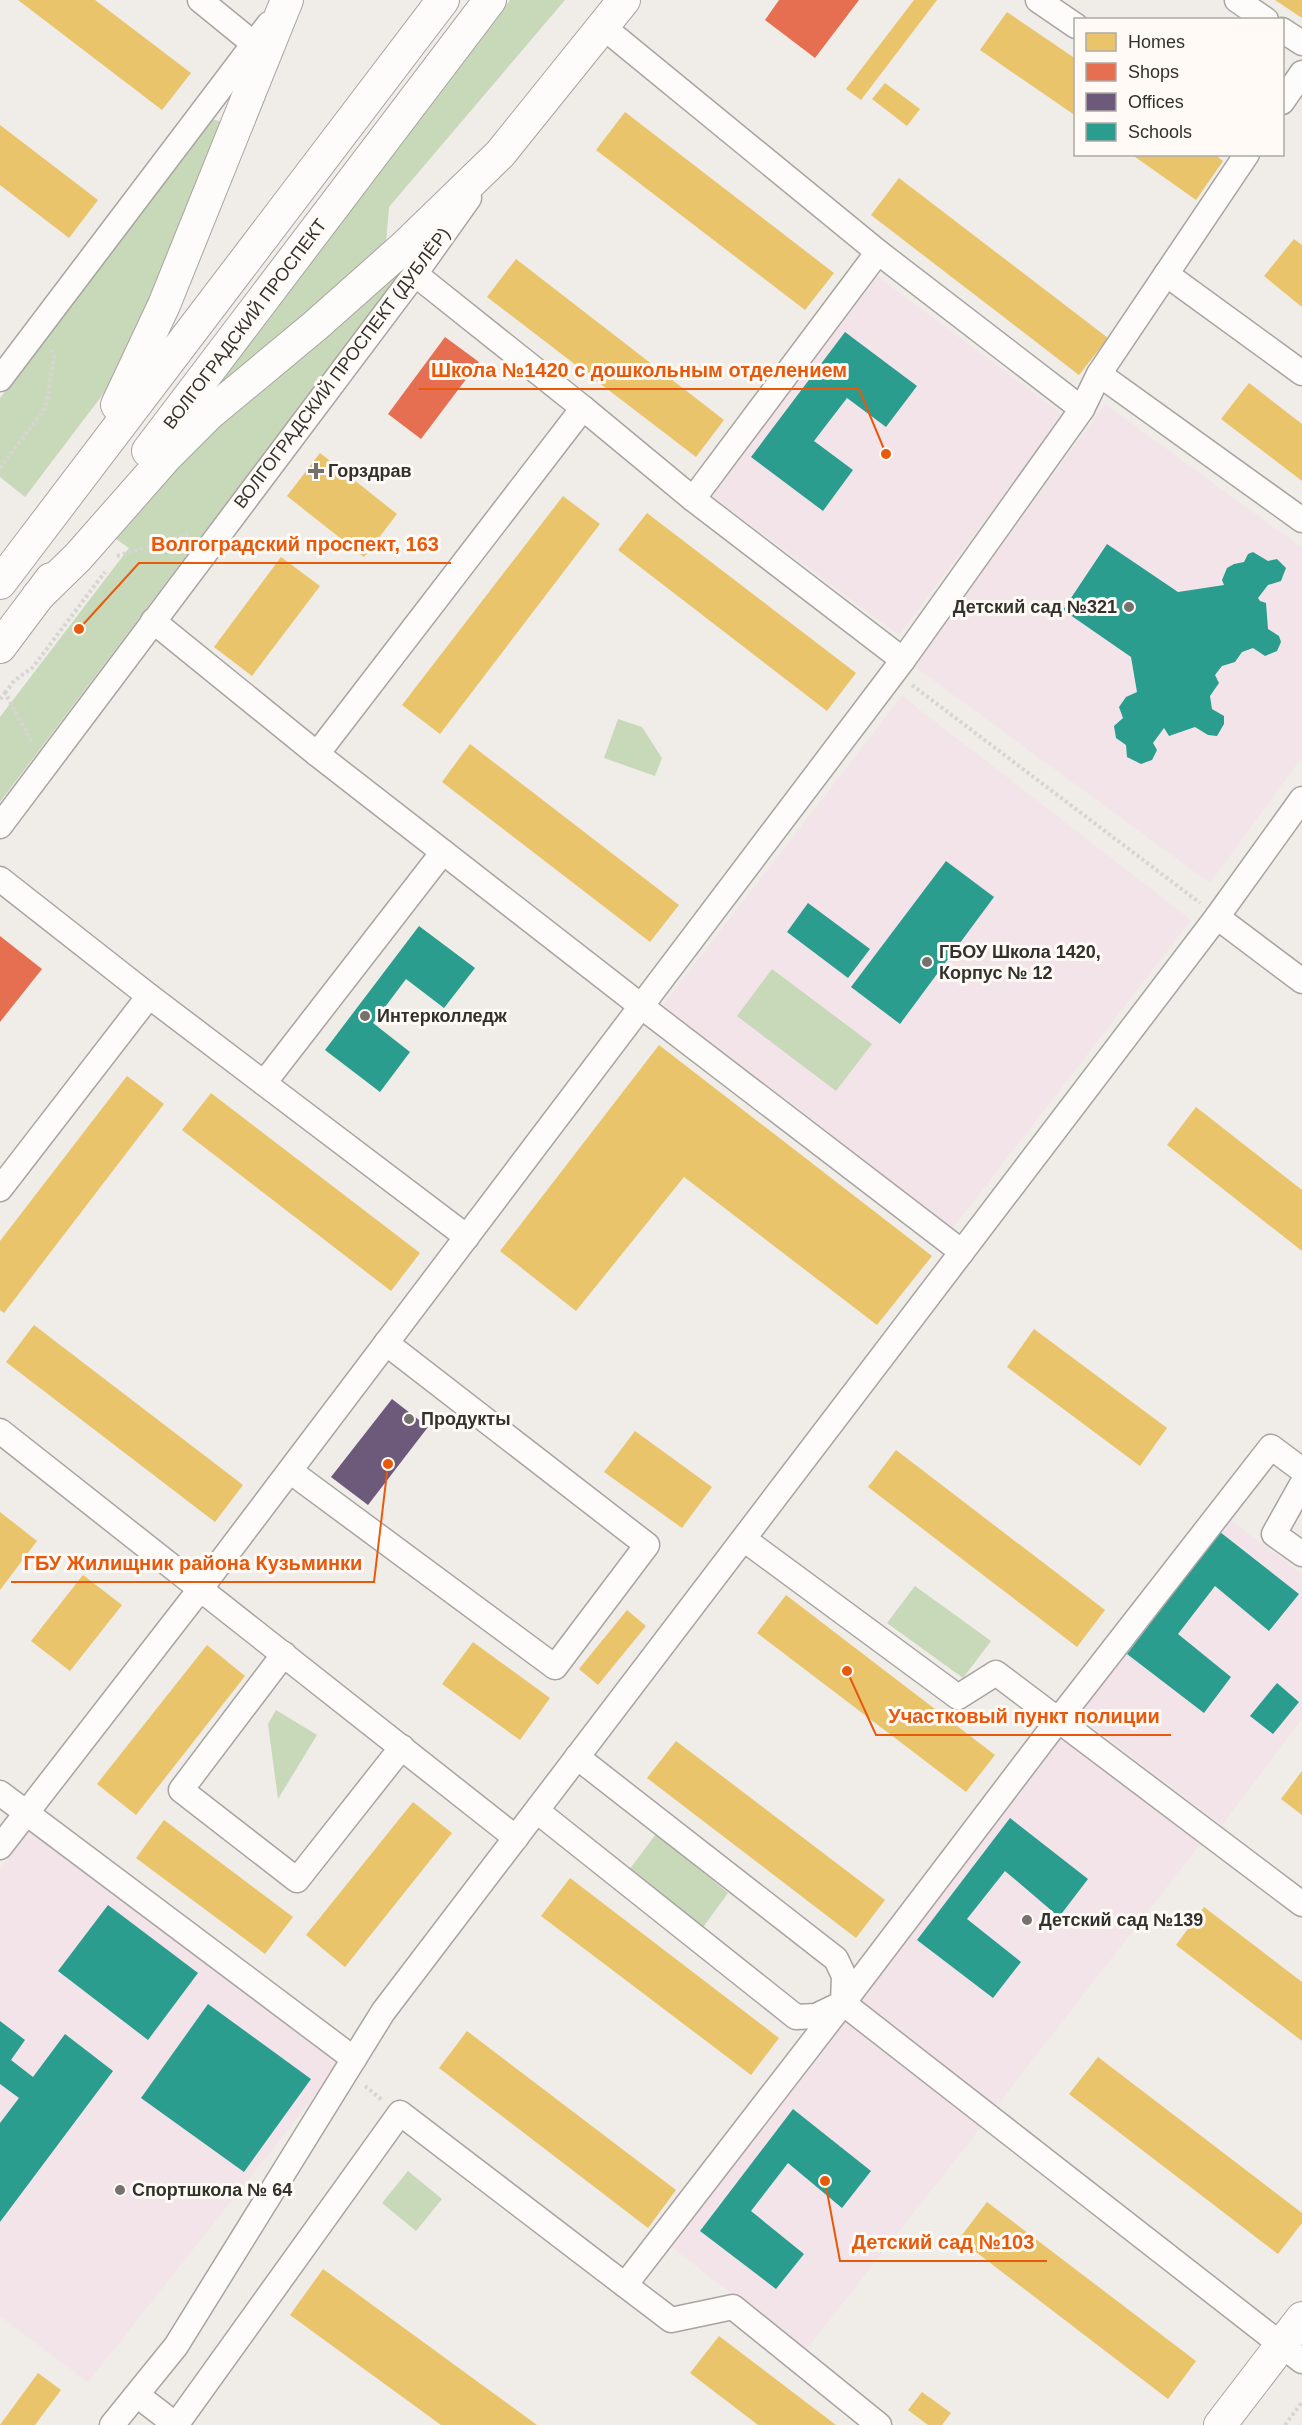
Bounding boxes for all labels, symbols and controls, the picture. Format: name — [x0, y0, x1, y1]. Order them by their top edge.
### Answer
legend — [1074, 18, 1284, 156]
text: Homes — [1128, 32, 1185, 52]
text: Shops — [1128, 62, 1179, 82]
text: Offices — [1128, 92, 1184, 112]
text: Schools — [1128, 122, 1192, 142]
street label: ВОЛГОГРАДСКИЙ ПРОСПЕКТ — [159, 215, 330, 433]
street label: ВОЛГОГРАДСКИЙ ПРОСПЕКТ (ДУБЛЁР) — [229, 223, 454, 512]
callout: Школа №1420 с дошкольным отделением — [419, 351, 859, 389]
text: Школа №1420 с дошкольным отделением — [431, 359, 847, 381]
place label: Горздрав — [328, 461, 412, 481]
marker: Горздрав — [309, 464, 323, 478]
callout: Волгоградский проспект, 163 — [139, 525, 451, 563]
text: Волгоградский проспект, 163 — [151, 533, 439, 555]
place label: Детский сад №321 — [953, 597, 1117, 617]
marker: Детский сад №321 — [1122, 600, 1136, 614]
place label: ГБОУ Школа 1420, Корпус № 12 — [939, 942, 1101, 983]
marker: ГБОУ Школа 1420, Корпус № 12 — [920, 955, 934, 969]
place label: Интерколледж — [377, 1006, 507, 1026]
marker: Интерколледж — [358, 1009, 372, 1023]
place label: Продукты — [421, 1409, 511, 1429]
marker: Продукты — [402, 1412, 416, 1426]
callout: ГБУ Жилищник района Кузьминки — [11, 1544, 374, 1582]
text: ГБУ Жилищник района Кузьминки — [24, 1552, 362, 1574]
callout: Участковый пункт полиции — [876, 1697, 1171, 1735]
text: Участковый пункт полиции — [888, 1705, 1160, 1727]
place label: Детский сад №139 — [1039, 1910, 1203, 1930]
marker: Детский сад №139 — [1020, 1913, 1034, 1927]
place label: Спортшкола № 64 — [132, 2180, 292, 2200]
marker: Спортшкола № 64 — [113, 2183, 127, 2197]
callout: Детский сад №103 — [840, 2223, 1047, 2261]
text: Детский сад №103 — [852, 2231, 1034, 2253]

